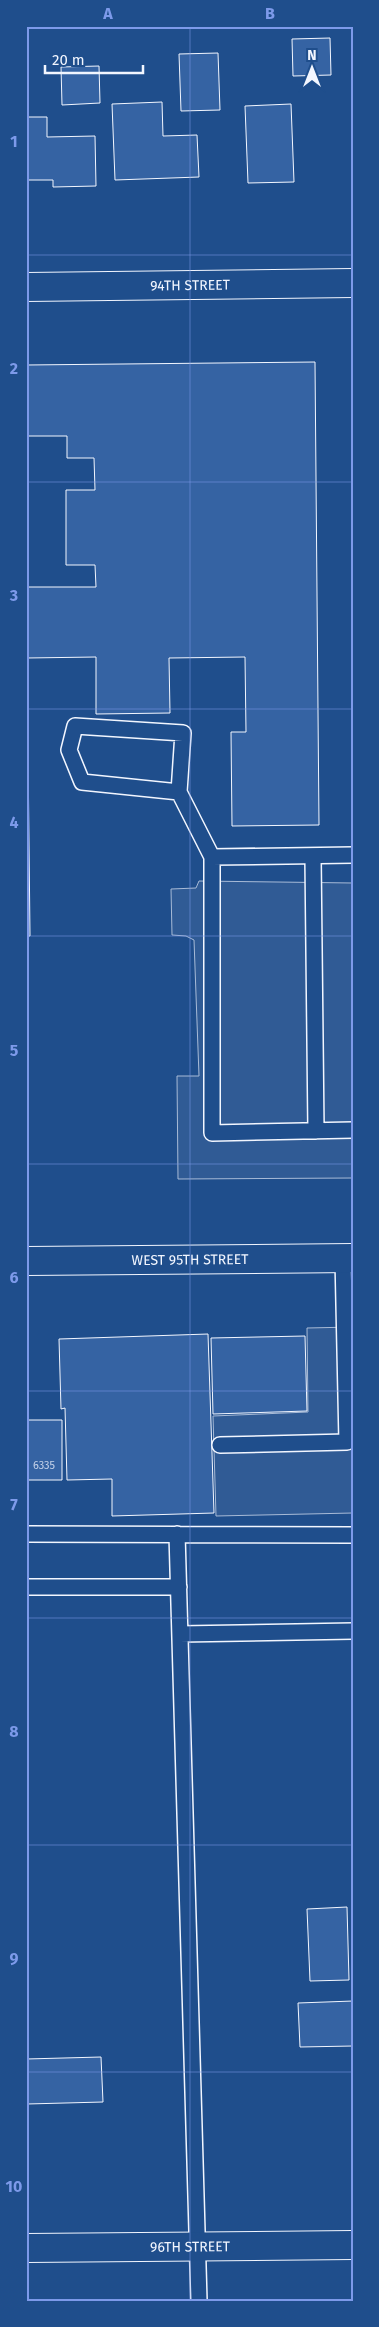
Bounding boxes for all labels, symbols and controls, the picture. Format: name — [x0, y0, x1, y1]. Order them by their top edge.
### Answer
text: A — [102, 4, 113, 23]
text: B — [265, 4, 275, 23]
scale bar — [45, 42, 142, 74]
north arrow — [286, 42, 336, 92]
text: N — [307, 47, 317, 64]
text: 20 m — [52, 51, 85, 69]
text: 1 — [10, 132, 18, 151]
street label: 94TH STREET — [150, 276, 231, 294]
text: 2 — [10, 359, 18, 378]
text: 3 — [9, 586, 18, 605]
text: 4 — [9, 813, 19, 832]
text: 5 — [10, 1041, 19, 1060]
street label: WEST 95TH STREET — [131, 1250, 249, 1269]
text: 6 — [9, 1268, 19, 1287]
house number: 6335 — [33, 1459, 56, 1472]
text: 7 — [10, 1495, 18, 1514]
text: 8 — [9, 1722, 19, 1741]
text: 9 — [10, 1949, 19, 1968]
text: 10 — [6, 2177, 22, 2196]
street label: 96TH STREET — [150, 2238, 231, 2255]

